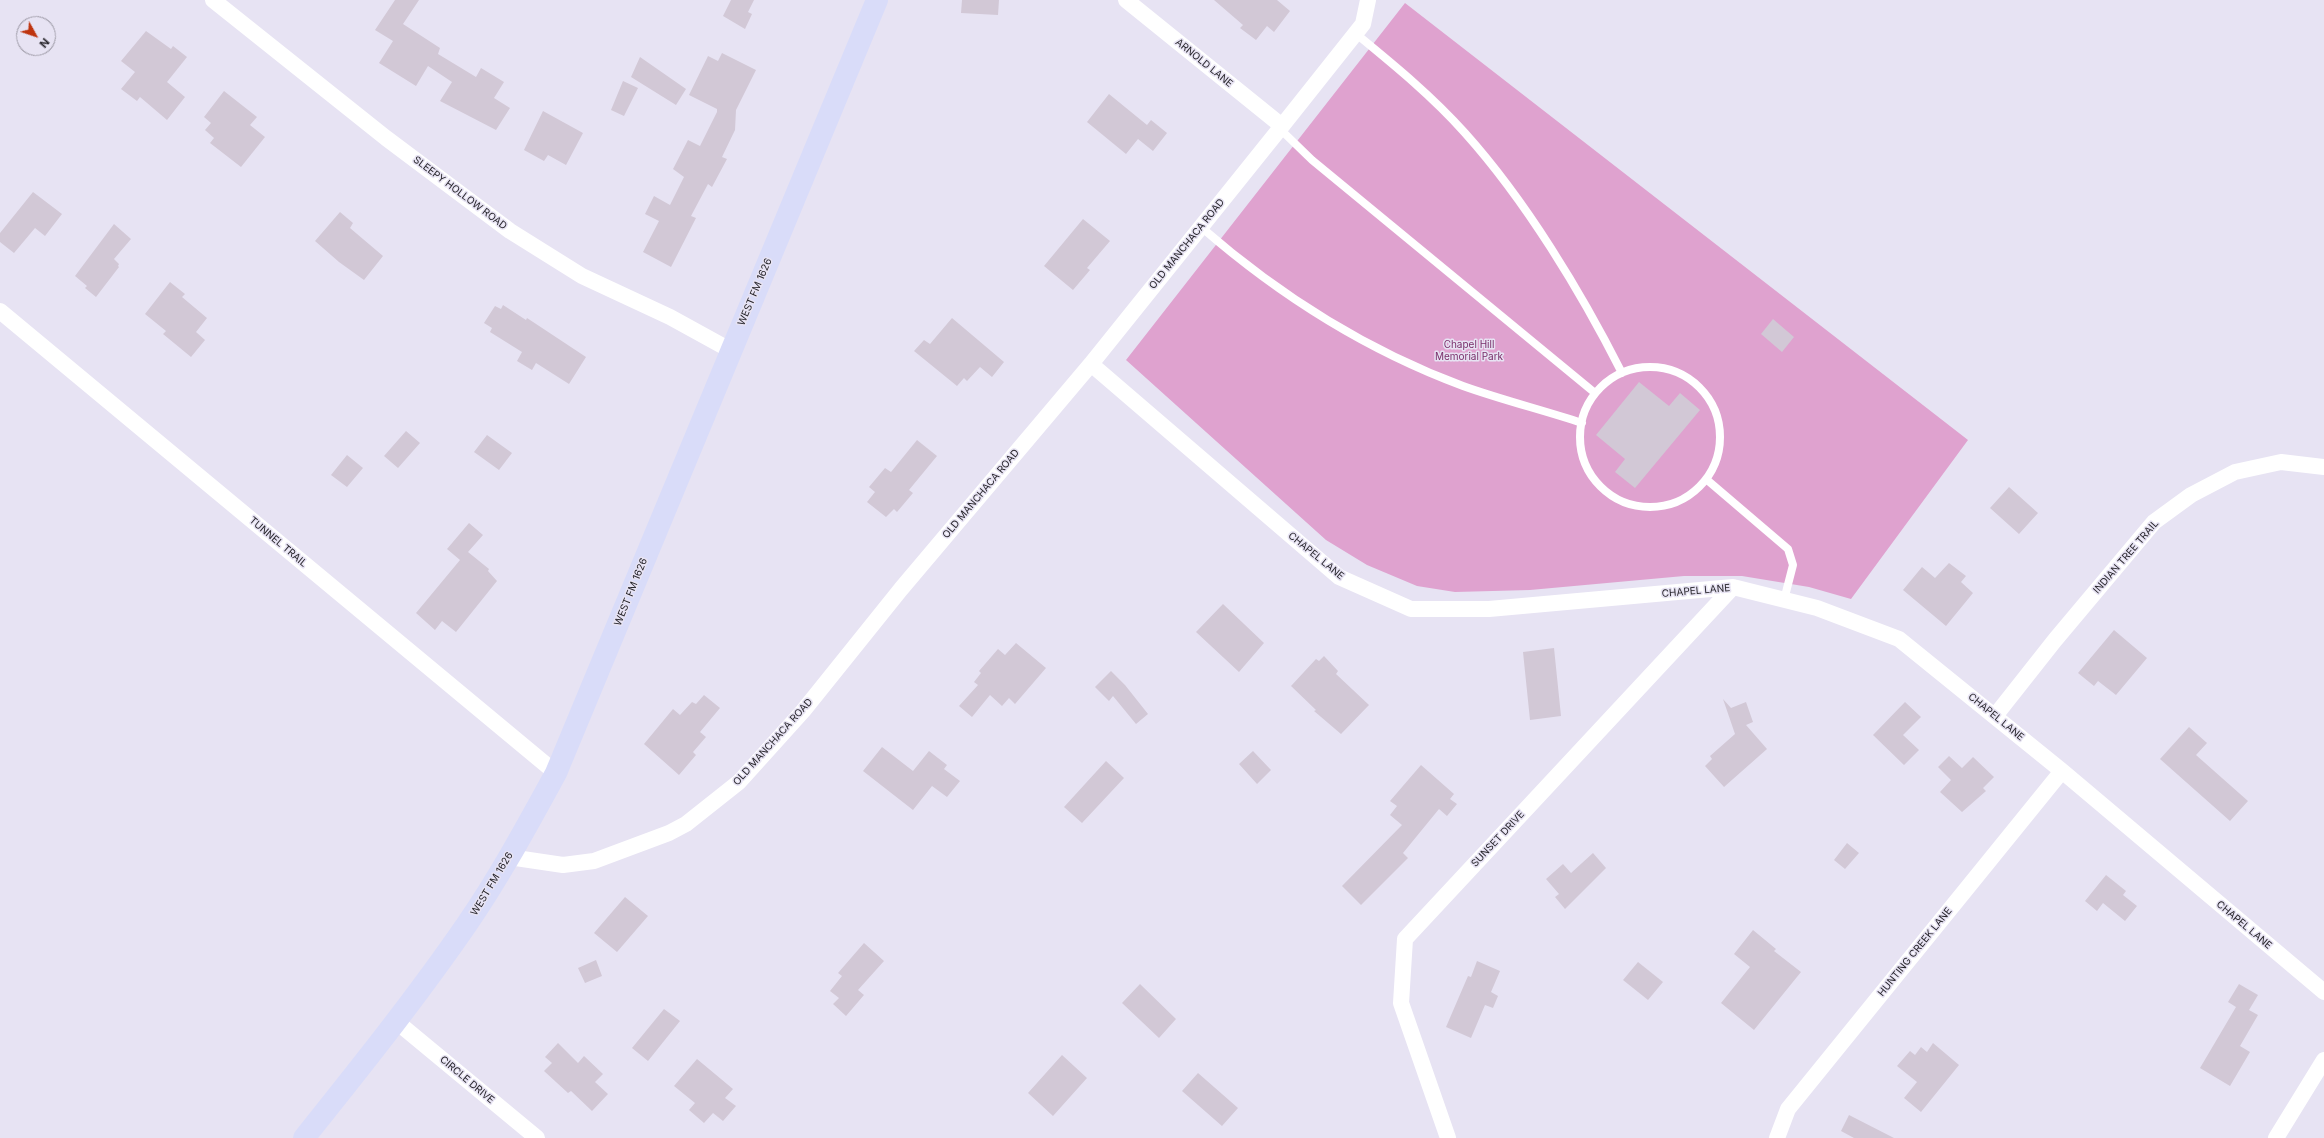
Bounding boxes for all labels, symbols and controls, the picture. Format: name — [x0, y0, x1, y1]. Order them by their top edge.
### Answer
north arrow — [16, 16, 56, 56]
text: N — [36, 35, 52, 51]
street label: ARNOLD LANE — [1173, 36, 1235, 90]
street label: SLEEPY HOLLOW ROAD — [411, 154, 509, 232]
street label: OLD MANCHACA ROAD — [1147, 196, 1227, 292]
street label: WEST FM 1626 — [735, 257, 775, 327]
park label: Chapel Hill Memorial Park — [1435, 339, 1503, 362]
street label: OLD MANCHACA ROAD — [940, 447, 1022, 541]
street label: TUNNEL TRAIL — [247, 514, 309, 570]
street label: INDIAN TREE TRAIL — [2091, 518, 2161, 596]
street label: CHAPEL LANE — [1286, 530, 1346, 582]
street label: WEST FM 1626 — [612, 556, 650, 628]
street label: CHAPEL LANE — [1661, 582, 1731, 600]
street label: CHAPEL LANE — [1966, 691, 2026, 743]
street label: OLD MANCHACA ROAD — [731, 696, 815, 788]
street label: SUNSET DRIVE — [1469, 808, 1527, 870]
street label: WEST FM 1626 — [468, 850, 516, 918]
street label: CHAPEL LANE — [2214, 898, 2274, 952]
street label: HUNTING CREEK LANE — [1875, 905, 1955, 999]
street label: CIRCLE DRIVE — [437, 1054, 497, 1106]

